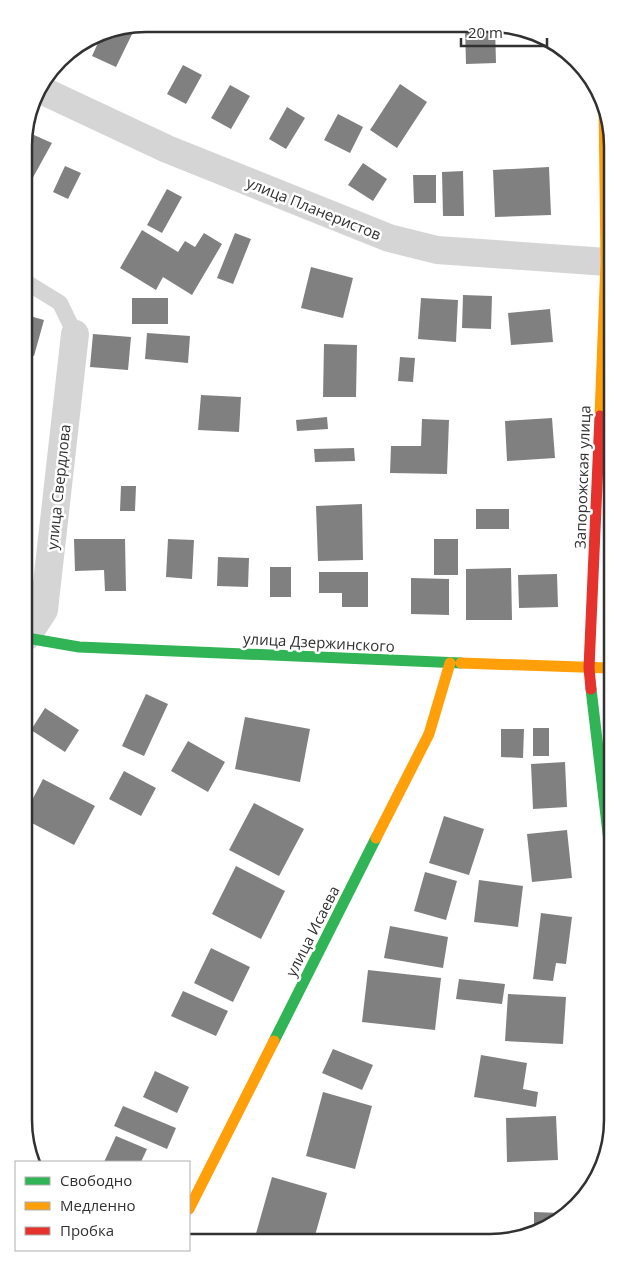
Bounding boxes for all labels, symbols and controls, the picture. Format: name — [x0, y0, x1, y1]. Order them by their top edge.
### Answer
scale bar — [461, 15, 547, 47]
text: 20 m — [468, 22, 503, 42]
street label: улица Планеристов — [244, 172, 384, 244]
street label: Запорожская улица — [570, 405, 594, 549]
street label: улица Свердлова — [41, 423, 75, 551]
street label: улица Дзержинского — [243, 628, 395, 656]
street label: улица Исаева — [280, 882, 344, 980]
legend — [15, 1161, 190, 1251]
text: Свободно — [60, 1170, 132, 1190]
text: Медленно — [60, 1195, 136, 1215]
text: Пробка — [60, 1220, 114, 1240]

